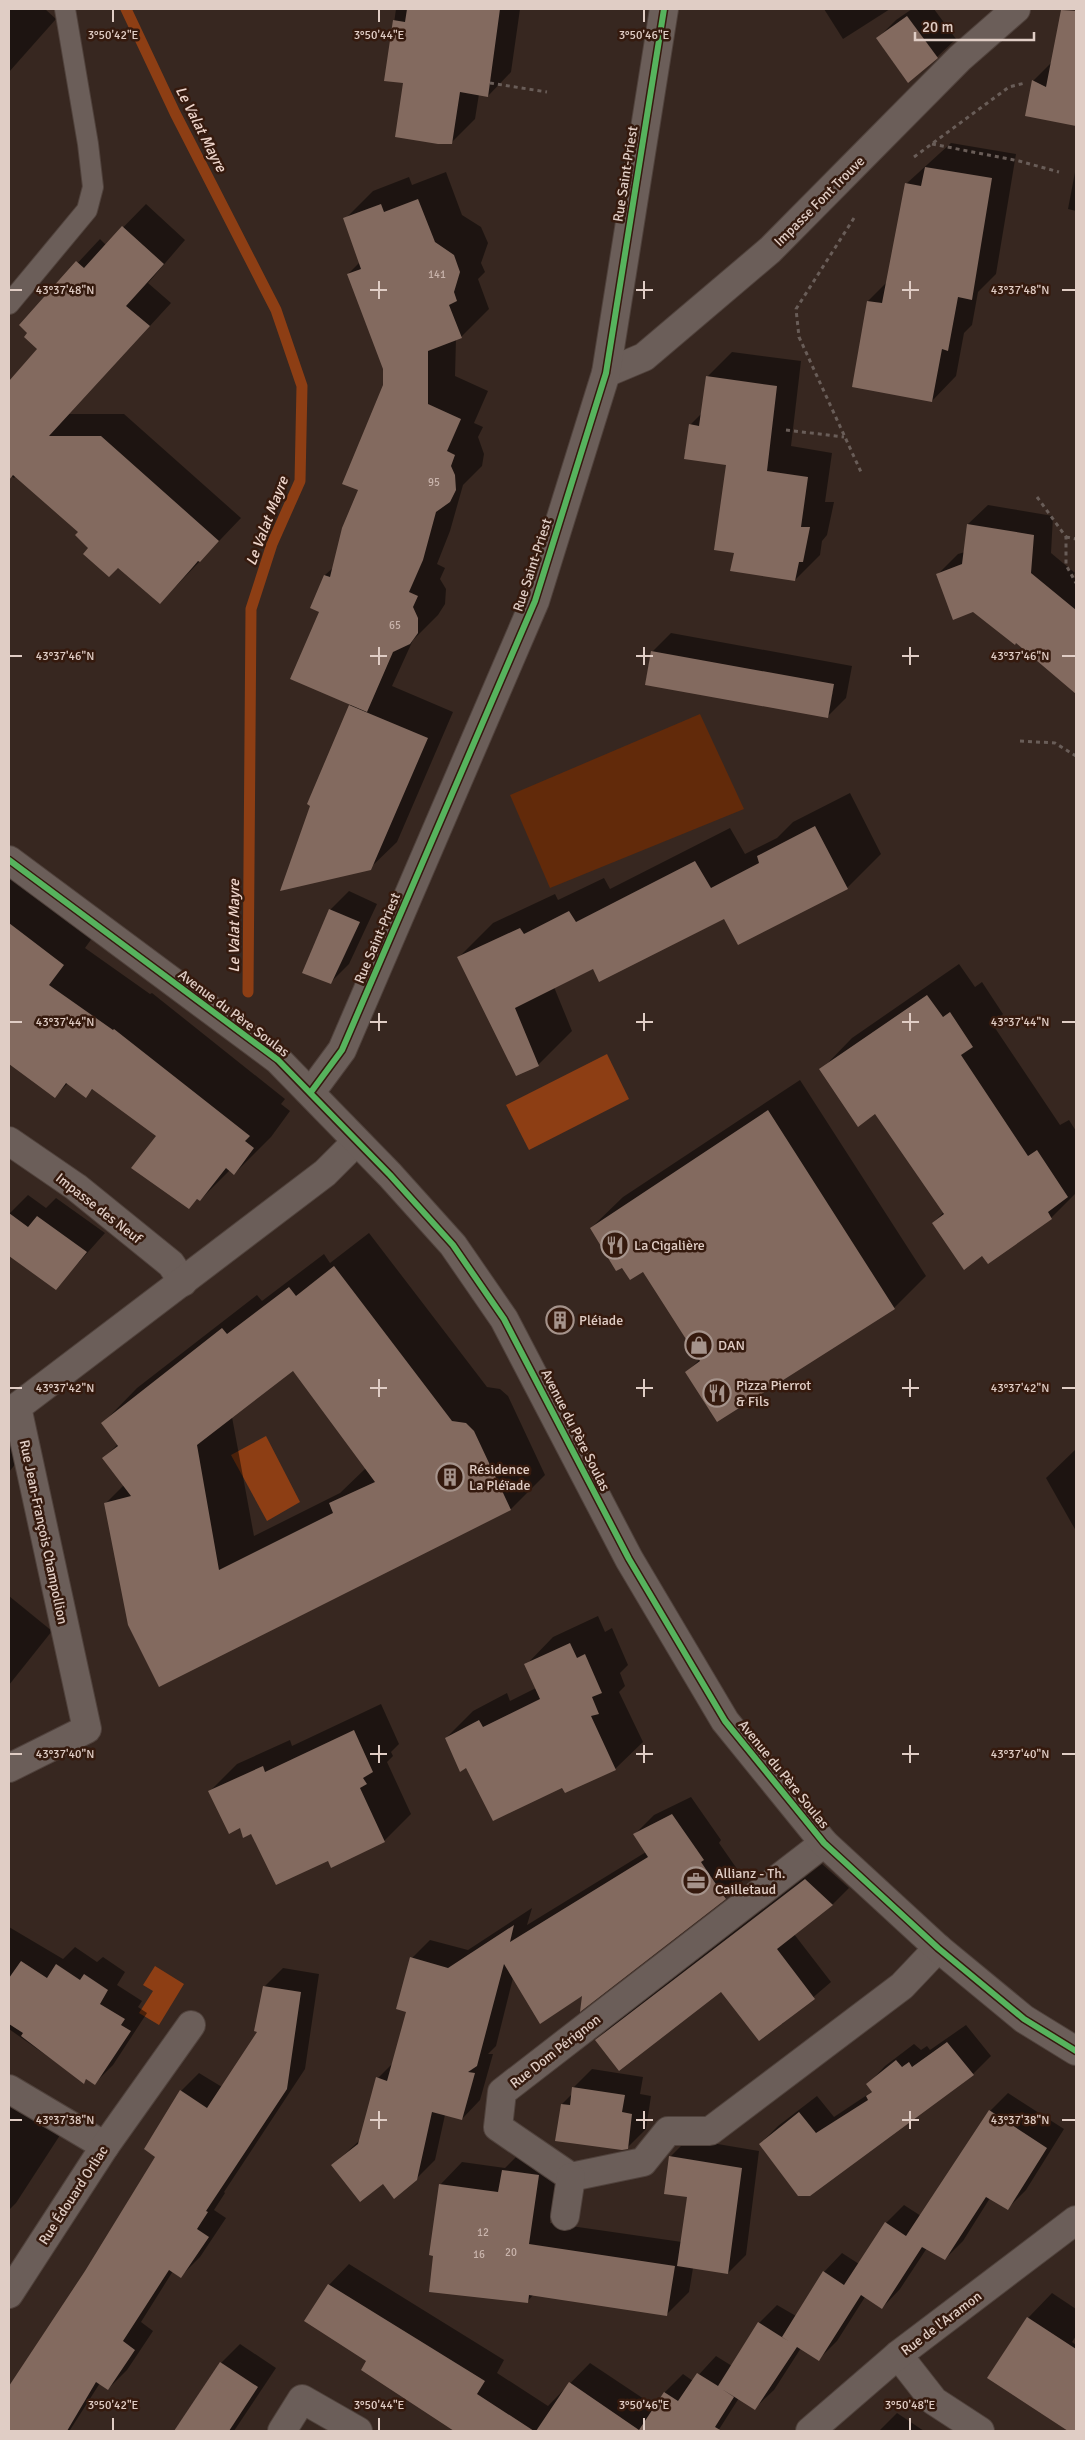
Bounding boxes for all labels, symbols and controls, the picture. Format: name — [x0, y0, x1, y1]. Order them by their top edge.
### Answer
scale bar — [915, 10, 1034, 42]
text: 20 m — [922, 18, 953, 36]
text: 3°50'42"E — [88, 28, 139, 43]
text: 3°50'44"E — [354, 28, 405, 43]
text: 3°50'46"E — [619, 28, 670, 43]
water label: Le Valat Mayre — [172, 83, 231, 176]
street label: Rue Saint-Priest — [610, 125, 641, 223]
street label: Impasse Font Trouve — [771, 153, 868, 250]
house number: 141 — [428, 268, 446, 281]
text: 43°37'48"N — [36, 283, 94, 298]
text: 43°37'48"N — [991, 283, 1049, 298]
water label: Le Valat Mayre — [242, 473, 293, 568]
house number: 95 — [428, 476, 440, 489]
street label: Rue Saint-Priest — [509, 516, 556, 614]
house number: 65 — [389, 619, 401, 632]
text: 43°37'46"N — [36, 649, 94, 664]
text: 43°37'46"N — [991, 649, 1049, 664]
water label: Le Valat Mayre — [225, 878, 243, 973]
street label: Rue Saint-Priest — [351, 890, 404, 986]
street label: Avenue du Père Soulas — [175, 966, 293, 1061]
text: 43°37'44"N — [36, 1015, 94, 1030]
text: 43°37'44"N — [991, 1015, 1049, 1030]
street label: Impasse des Neuf — [52, 1169, 146, 1248]
restaurant icon: La Cigalière — [600, 1230, 630, 1260]
place label: La Cigalière — [634, 1237, 705, 1254]
building icon: Pléiade — [545, 1305, 575, 1335]
place label: Pléiade — [579, 1312, 623, 1329]
shop icon: DAN — [684, 1330, 714, 1360]
place label: DAN — [718, 1337, 745, 1354]
street label: Avenue du Père Soulas — [537, 1366, 614, 1494]
place label: Pizza Pierrot & Fils — [736, 1377, 811, 1410]
restaurant icon: Pizza Pierrot & Fils — [702, 1378, 732, 1408]
text: 43°37'42"N — [36, 1381, 94, 1396]
text: 43°37'42"N — [991, 1381, 1049, 1396]
street label: Rue Jean-François Champollion — [16, 1438, 71, 1626]
place label: Résidence La Pléïade — [469, 1461, 531, 1494]
building icon: Résidence La Pléïade — [435, 1462, 465, 1492]
street label: Avenue du Père Soulas — [735, 1717, 833, 1832]
text: 43°37'40"N — [36, 1747, 94, 1762]
text: 43°37'40"N — [991, 1747, 1049, 1762]
place label: Allianz - Th. Cailletaud — [715, 1865, 785, 1898]
office icon: Allianz - Th. Cailletaud — [681, 1866, 711, 1896]
street label: Rue Dom Pérignon — [507, 2011, 604, 2092]
text: 43°37'38"N — [36, 2113, 94, 2128]
text: 43°37'38"N — [991, 2113, 1049, 2128]
street label: Rue Édouard Orliac — [35, 2142, 112, 2248]
house number: 12 — [477, 2226, 489, 2239]
house number: 20 — [505, 2246, 517, 2259]
house number: 16 — [473, 2248, 485, 2261]
street label: Rue de l'Aramon — [898, 2288, 985, 2359]
text: 3°50'42"E — [88, 2398, 139, 2413]
text: 3°50'44"E — [354, 2398, 405, 2413]
text: 3°50'46"E — [619, 2398, 670, 2413]
text: 3°50'48"E — [885, 2398, 936, 2413]

